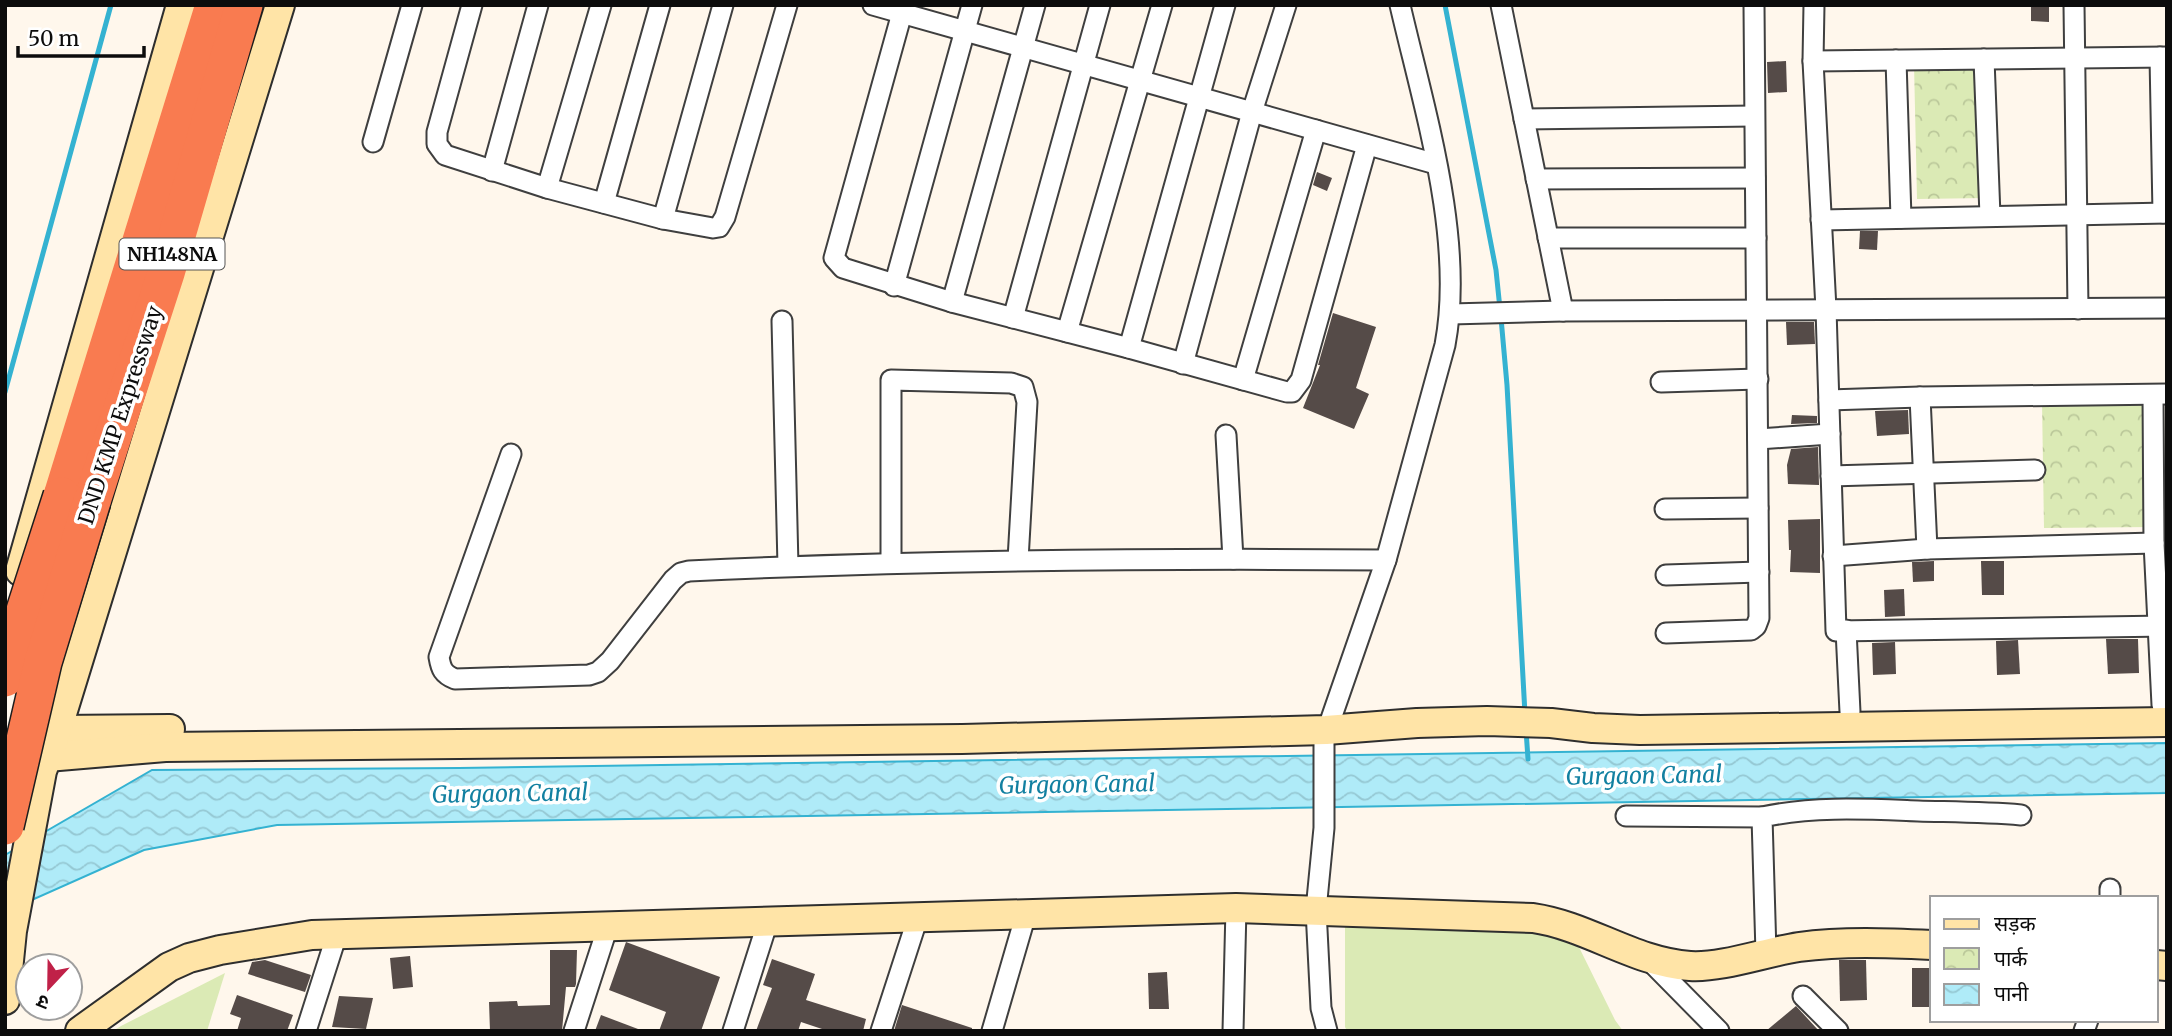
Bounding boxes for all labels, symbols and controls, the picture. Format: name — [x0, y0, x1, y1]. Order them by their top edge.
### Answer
scale bar — [18, 14, 144, 58]
text: 50 m — [28, 25, 79, 52]
road number: NH148NA — [120, 238, 224, 270]
street label: DND KMP Expressway — [72, 302, 168, 528]
water label: Gurgaon Canal — [1566, 759, 1722, 791]
water label: Gurgaon Canal — [999, 768, 1155, 800]
water label: Gurgaon Canal — [432, 777, 588, 809]
legend — [1930, 896, 2158, 1022]
text: सड़क — [1994, 910, 2036, 937]
text: पार्क — [1994, 945, 2028, 972]
north arrow — [14, 952, 84, 1022]
text: पानी — [1994, 980, 2029, 1007]
text: उ — [32, 989, 52, 1016]

